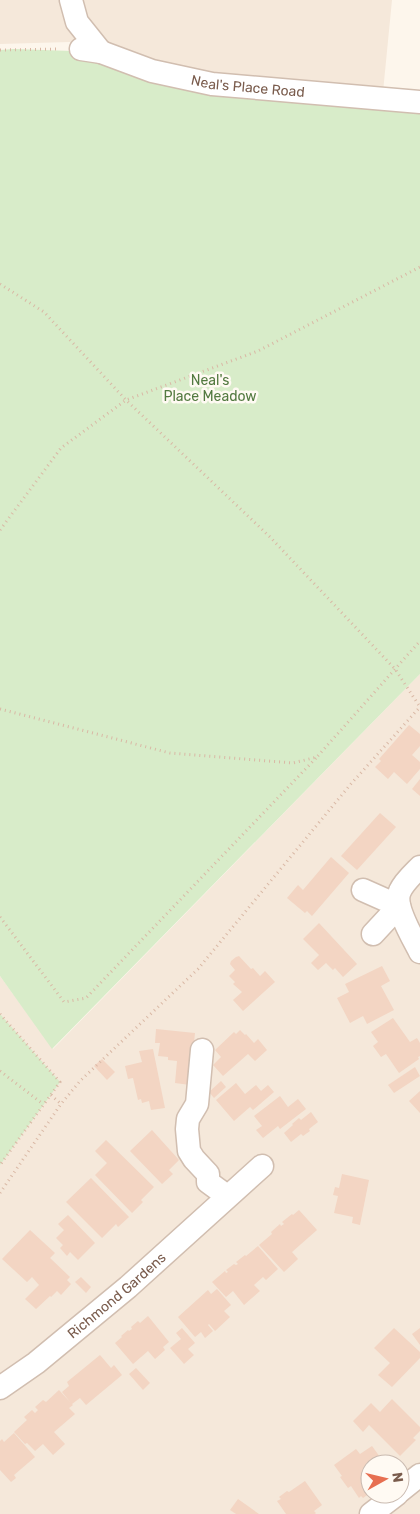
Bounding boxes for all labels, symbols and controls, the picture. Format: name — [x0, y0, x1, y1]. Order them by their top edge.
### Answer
street label: Neal's Place Road — [189, 71, 306, 101]
park label: Neal's Place Meadow — [163, 372, 257, 405]
street label: Richmond Gardens — [64, 1249, 169, 1342]
north arrow — [360, 1454, 410, 1504]
text: N — [388, 1471, 406, 1483]

